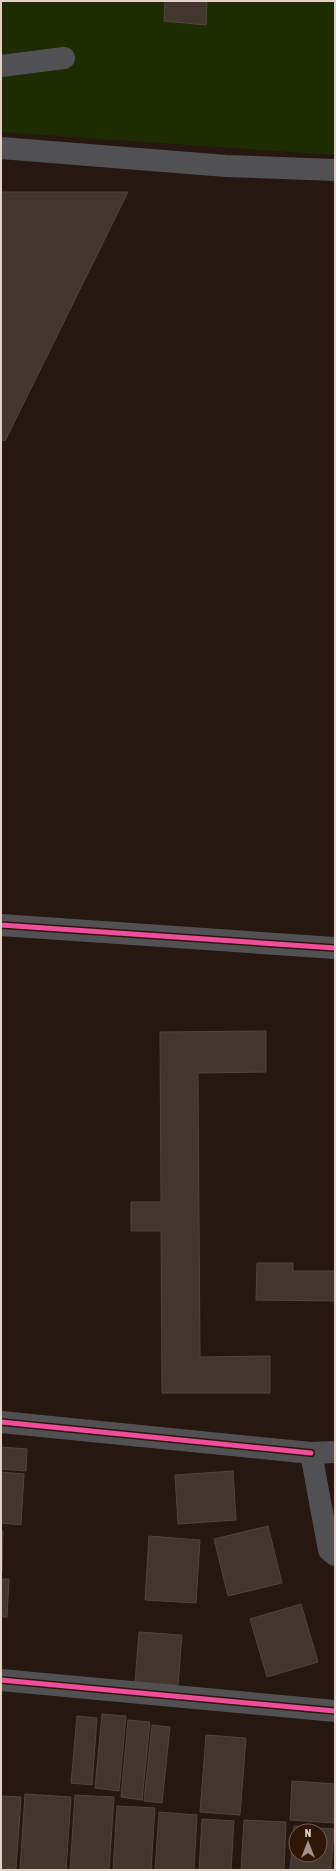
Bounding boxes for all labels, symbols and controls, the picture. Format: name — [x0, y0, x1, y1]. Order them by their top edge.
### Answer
north arrow — [288, 1823, 328, 1863]
text: N — [305, 1827, 311, 1839]

